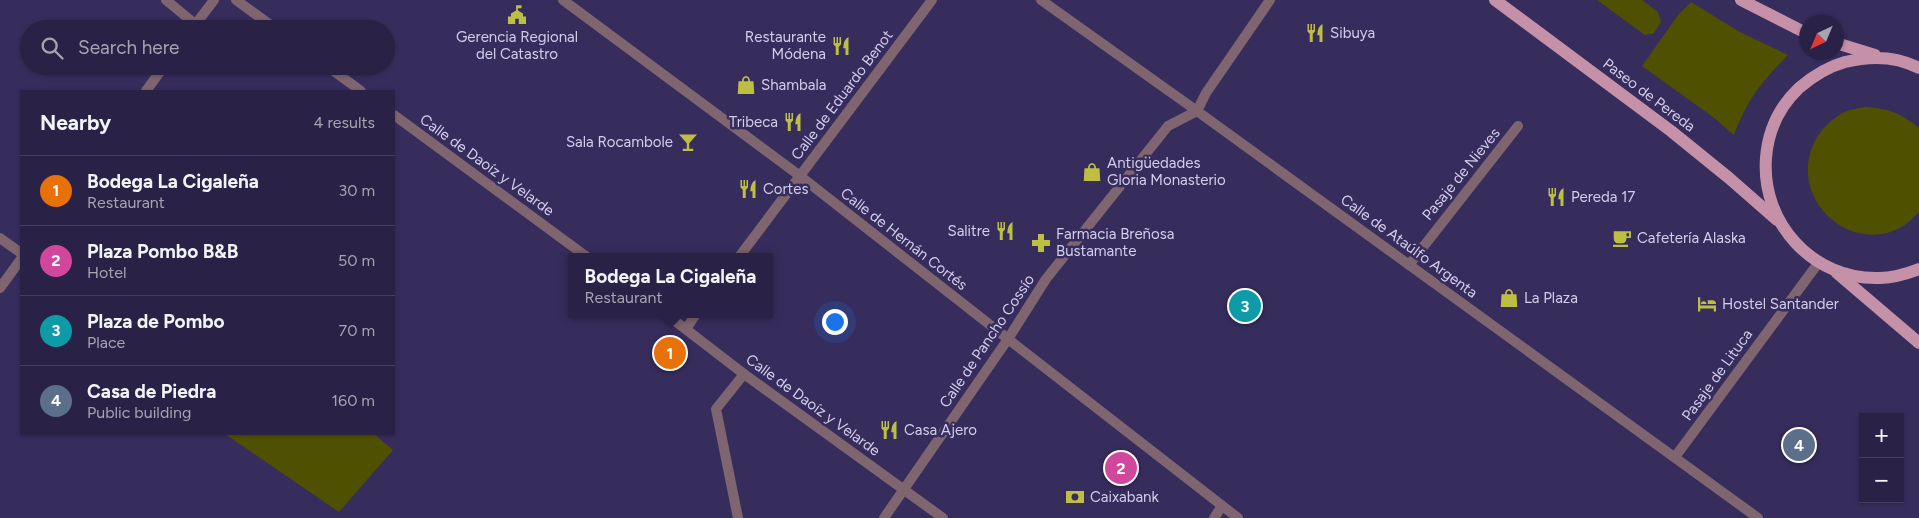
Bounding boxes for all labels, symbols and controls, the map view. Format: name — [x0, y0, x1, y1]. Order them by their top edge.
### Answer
public building icon: Gerencia Regional del Catastro — [506, 4, 528, 26]
north arrow — [1799, 15, 1844, 60]
search box — [20, 20, 395, 75]
restaurant icon: Sibuya — [1304, 22, 1326, 44]
place label: Sibuya — [1330, 24, 1375, 42]
street label: Calle de Eduardo Benot — [787, 26, 897, 163]
place label: Gerencia Regional del Catastro — [456, 28, 578, 63]
place label: Restaurante Módena — [745, 28, 826, 63]
icon: search — [38, 34, 66, 62]
restaurant icon: Restaurante Módena — [830, 35, 852, 57]
text: Search here — [78, 36, 180, 59]
street label: Paseo de Pereda — [1599, 54, 1699, 136]
shop icon: Shambala — [735, 74, 757, 96]
place label: Shambala — [761, 76, 826, 94]
text: Nearby — [40, 110, 111, 135]
street label: Calle de Daoíz y Velarde — [416, 110, 558, 220]
restaurant icon: Tribeca — [782, 111, 804, 133]
text: 4 results — [314, 113, 375, 132]
place label: Tribeca — [729, 113, 778, 131]
street label: Pasaje de Nieves — [1418, 124, 1504, 224]
bar icon: Sala Rocambole — [677, 131, 699, 153]
place label: Sala Rocambole — [566, 133, 673, 151]
place label: Antigüedades Gloria Monasterio — [1107, 154, 1226, 189]
shop icon: Antigüedades Gloria Monasterio — [1081, 161, 1103, 183]
text: Bodega La Cigaleña — [87, 170, 259, 193]
restaurant icon: Cortes — [737, 178, 759, 200]
place label: Cortes — [763, 180, 808, 198]
text: 1 — [53, 181, 59, 200]
text: 30 m — [338, 181, 375, 200]
street label: Calle de Hernán Cortés — [837, 184, 971, 294]
restaurant icon: Pereda 17 — [1545, 186, 1567, 208]
place label: Pereda 17 — [1571, 188, 1635, 206]
street label: Calle de Ataúlfo Argenta — [1337, 190, 1481, 302]
text: Restaurant — [87, 193, 165, 212]
restaurant icon: Salitre — [994, 220, 1016, 242]
place label: Salitre — [947, 222, 990, 240]
place label: Farmacia Breñosa Bustamante — [1056, 225, 1174, 260]
cafe icon: Cafetería Alaska — [1611, 227, 1633, 249]
place label: Cafetería Alaska — [1637, 229, 1746, 247]
pharmacy icon: Farmacia Breñosa Bustamante — [1030, 232, 1052, 254]
text: Plaza Pombo B&B — [87, 240, 238, 263]
text: 2 — [51, 251, 61, 270]
text: 50 m — [338, 251, 375, 270]
popup — [568, 253, 773, 318]
text: Hotel — [87, 263, 127, 282]
text: Bodega La Cigaleña — [585, 265, 756, 288]
street label: Calle de Pancho Cossío — [936, 271, 1038, 411]
pin: 3 — [1229, 287, 1261, 325]
shop icon: La Plaza — [1498, 287, 1520, 309]
text: Restaurant — [585, 288, 662, 307]
place label: La Plaza — [1524, 289, 1578, 307]
hotel icon: Hostel Santander — [1696, 293, 1718, 315]
place label: Hostel Santander — [1722, 295, 1839, 313]
your location — [822, 309, 848, 335]
text: Plaza de Pombo — [87, 310, 225, 333]
text: 3 — [52, 321, 60, 340]
text: 70 m — [339, 321, 375, 340]
street label: Pasaje de Lituca — [1678, 326, 1756, 424]
text: Place — [87, 333, 125, 352]
pin: 1 — [654, 334, 686, 372]
street label: Calle de Daoíz y Velarde — [742, 350, 884, 460]
text: Casa de Piedra — [87, 380, 216, 403]
text: 4 — [51, 391, 61, 410]
text: 160 m — [332, 391, 375, 410]
text: Public building — [87, 403, 191, 422]
map controls — [1859, 413, 1904, 503]
button: + — [1859, 413, 1904, 458]
restaurant icon: Casa Ajero — [878, 419, 900, 441]
place label: Casa Ajero — [904, 421, 977, 439]
pin: 4 — [1783, 426, 1815, 464]
pin: 2 — [1105, 449, 1137, 487]
button: − — [1859, 458, 1904, 503]
bank icon: Caixabank — [1064, 486, 1086, 508]
place label: Caixabank — [1090, 488, 1159, 506]

